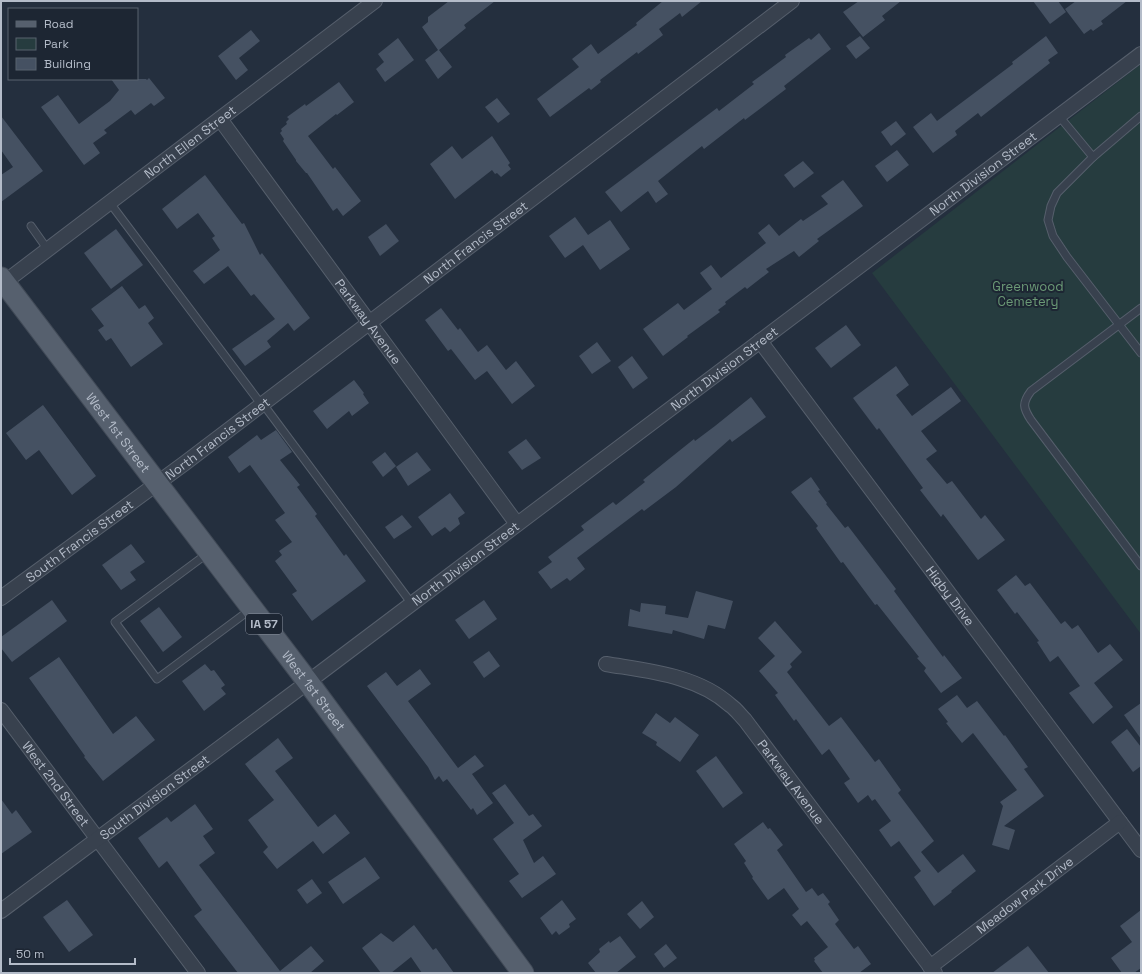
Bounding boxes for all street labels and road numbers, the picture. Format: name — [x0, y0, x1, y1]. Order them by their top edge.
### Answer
street label: North Ellen Street — [141, 102, 240, 183]
street label: North Division Street — [926, 128, 1040, 220]
street label: North Francis Street — [420, 197, 531, 288]
street label: Parkway Avenue — [331, 276, 405, 368]
street label: North Division Street — [667, 323, 781, 415]
street label: West 1st Street — [82, 389, 154, 476]
street label: North Francis Street — [162, 393, 273, 484]
street label: South Francis Street — [22, 496, 137, 586]
street label: North Division Street — [409, 518, 523, 610]
street label: Higby Drive — [922, 562, 978, 629]
road number: IA 57 — [246, 614, 282, 634]
street label: West 1st Street — [278, 647, 349, 735]
street label: Parkway Avenue — [754, 736, 828, 828]
street label: West 2nd Street — [18, 738, 93, 830]
street label: South Division Street — [96, 751, 213, 844]
street label: Meadow Park Drive — [973, 853, 1077, 938]

